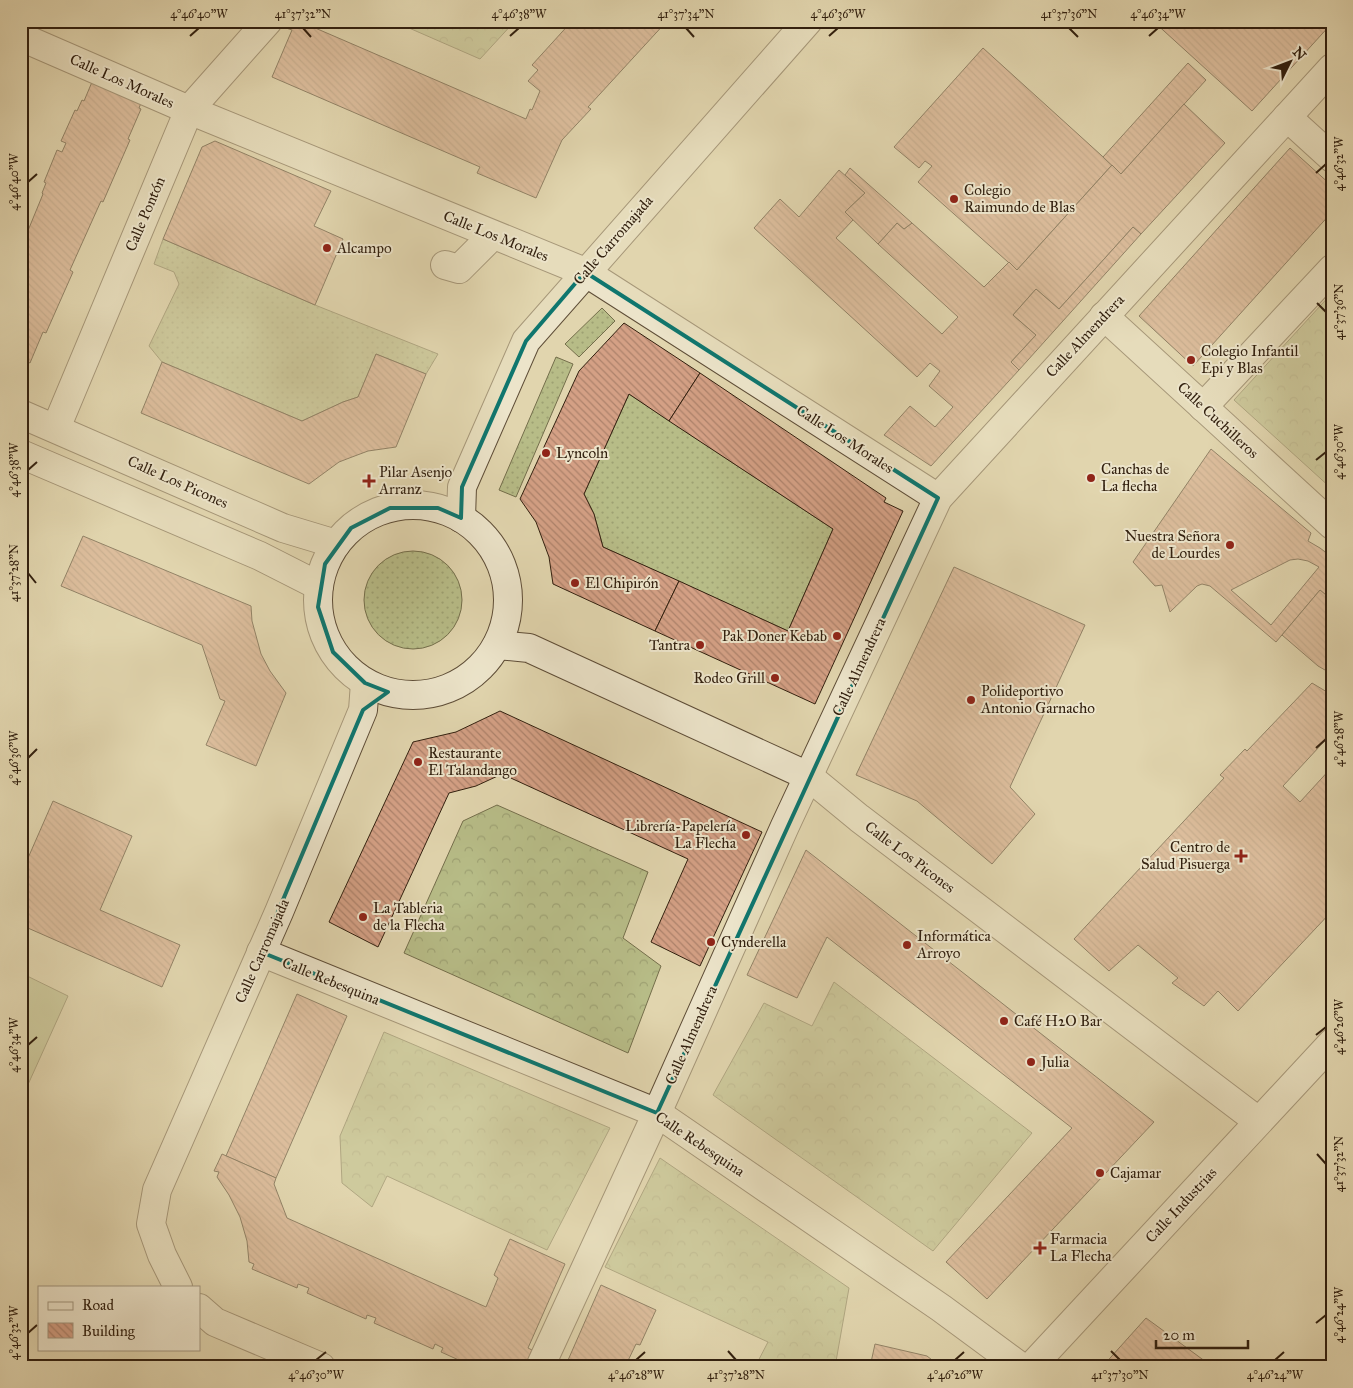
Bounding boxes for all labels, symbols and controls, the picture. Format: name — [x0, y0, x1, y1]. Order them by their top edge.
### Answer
text: 4°46'40"W — [170, 7, 228, 21]
text: 41°37'32"N — [275, 7, 331, 21]
text: 4°46'38"W — [491, 7, 547, 21]
text: 41°37'34"N — [657, 7, 715, 21]
text: 4°46'36"W — [811, 7, 866, 21]
text: 41°37'36"N — [1041, 7, 1097, 21]
text: 4°46'34"W — [1130, 7, 1186, 21]
north arrow — [1266, 38, 1316, 88]
text: N — [1289, 44, 1310, 64]
street label: Calle Los Morales — [67, 50, 177, 112]
text: 4°46'32"W — [1332, 136, 1346, 191]
text: 4°46'40"W — [7, 153, 21, 211]
street label: Calle Pontón — [121, 174, 169, 254]
place label: Colegio Raimundo de Blas — [964, 181, 1075, 216]
street label: Calle Carromajada — [569, 191, 657, 288]
marker: Colegio Raimundo de Blas — [948, 193, 960, 205]
street label: Calle Los Morales — [441, 207, 551, 265]
place label: Alcampo — [336, 239, 392, 257]
marker: Alcampo — [321, 242, 333, 254]
text: 41°37'36"N — [1332, 284, 1346, 340]
street label: Calle Almendrera — [1042, 290, 1128, 381]
place label: Colegio Infantil Epi y Blas — [1201, 342, 1299, 377]
marker: Colegio Infantil Epi y Blas — [1185, 354, 1197, 366]
street label: Calle Cuchilleros — [1174, 378, 1262, 462]
street label: Calle Los Morales — [793, 401, 897, 477]
text: 4°46'30"W — [1332, 424, 1346, 480]
text: 4°46'38"W — [7, 442, 21, 498]
place label: Lyncoln — [556, 444, 608, 462]
marker: Lyncoln — [540, 447, 552, 459]
street label: Calle Los Picones — [125, 452, 231, 512]
place label: Canchas de La flecha — [1101, 460, 1169, 495]
place label: Pilar Asenjo Arranz — [378, 463, 453, 498]
marker: Canchas de La flecha — [1085, 472, 1097, 484]
marker: Pilar Asenjo Arranz — [363, 475, 375, 487]
place label: Nuestra Señora de Lourdes — [1125, 527, 1221, 562]
marker: Nuestra Señora de Lourdes — [1224, 539, 1236, 551]
text: 41°37'28"N — [7, 544, 21, 602]
place label: El Chipirón — [585, 574, 659, 592]
marker: El Chipirón — [569, 577, 581, 589]
street label: Calle Almendrera — [828, 614, 890, 719]
place label: Pak Doner Kebab — [722, 627, 827, 645]
marker: Pak Doner Kebab — [831, 630, 843, 642]
place label: Tantra — [649, 636, 691, 654]
marker: Tantra — [694, 639, 706, 651]
place label: Rodeo Grill — [693, 669, 766, 687]
marker: Rodeo Grill — [769, 672, 781, 684]
place label: Polideportivo Antonio Garnacho — [980, 682, 1095, 717]
marker: Polideportivo Antonio Garnacho — [965, 694, 977, 706]
text: 4°46'28"W — [1332, 710, 1346, 767]
text: 4°46'36"W — [7, 730, 21, 785]
place label: Restaurante El Talandango — [428, 744, 517, 779]
marker: Restaurante El Talandango — [412, 756, 424, 768]
place label: Librería-Papelería La Flecha — [625, 817, 737, 852]
street label: Calle Los Picones — [861, 817, 959, 897]
marker: Librería-Papelería La Flecha — [740, 829, 752, 841]
place label: Centro de Salud Pisuerga — [1141, 838, 1231, 873]
marker: Centro de Salud Pisuerga — [1234, 849, 1248, 863]
street label: Calle Carromajada — [231, 895, 293, 1006]
place label: La Tableria de la Flecha — [373, 899, 445, 934]
marker: La Tableria de la Flecha — [357, 911, 369, 923]
place label: Informática Arroyo — [916, 927, 991, 962]
place label: Cynderella — [721, 933, 787, 951]
marker: Cynderella — [705, 936, 717, 948]
marker: Informática Arroyo — [901, 939, 913, 951]
street label: Calle Rebesquina — [279, 953, 383, 1010]
street label: Calle Almendrera — [661, 982, 721, 1087]
text: 4°46'26"W — [1332, 998, 1346, 1055]
place label: Café H2O Bar — [1014, 1012, 1102, 1030]
marker: Café H2O Bar — [998, 1015, 1010, 1027]
text: 4°46'34"W — [7, 1017, 21, 1073]
place label: Julia — [1039, 1053, 1070, 1072]
marker: Julia — [1025, 1056, 1037, 1068]
street label: Calle Rebesquina — [651, 1108, 749, 1182]
text: 41°37'32"N — [1332, 1136, 1346, 1192]
place label: Cajamar — [1110, 1164, 1161, 1182]
street label: Calle Industrias — [1142, 1164, 1220, 1246]
marker: Cajamar — [1094, 1167, 1106, 1179]
place label: Farmacia La Flecha — [1050, 1230, 1112, 1265]
marker: Farmacia La Flecha — [1034, 1242, 1046, 1254]
legend — [38, 1286, 200, 1350]
text: 4°46'24"W — [1332, 1286, 1346, 1343]
text: Road — [82, 1296, 114, 1314]
text: 4°46'32"W — [7, 1305, 21, 1360]
scale bar — [1156, 1318, 1248, 1350]
text: Building — [82, 1322, 136, 1340]
text: 20 m — [1163, 1326, 1195, 1344]
text: 4°46'30"W — [288, 1368, 344, 1382]
text: 4°46'28"W — [608, 1368, 665, 1382]
text: 41°37'28"N — [707, 1368, 765, 1382]
text: 4°46'26"W — [927, 1368, 984, 1382]
text: 41°37'30"N — [1091, 1368, 1149, 1382]
text: 4°46'24"W — [1247, 1368, 1304, 1382]

